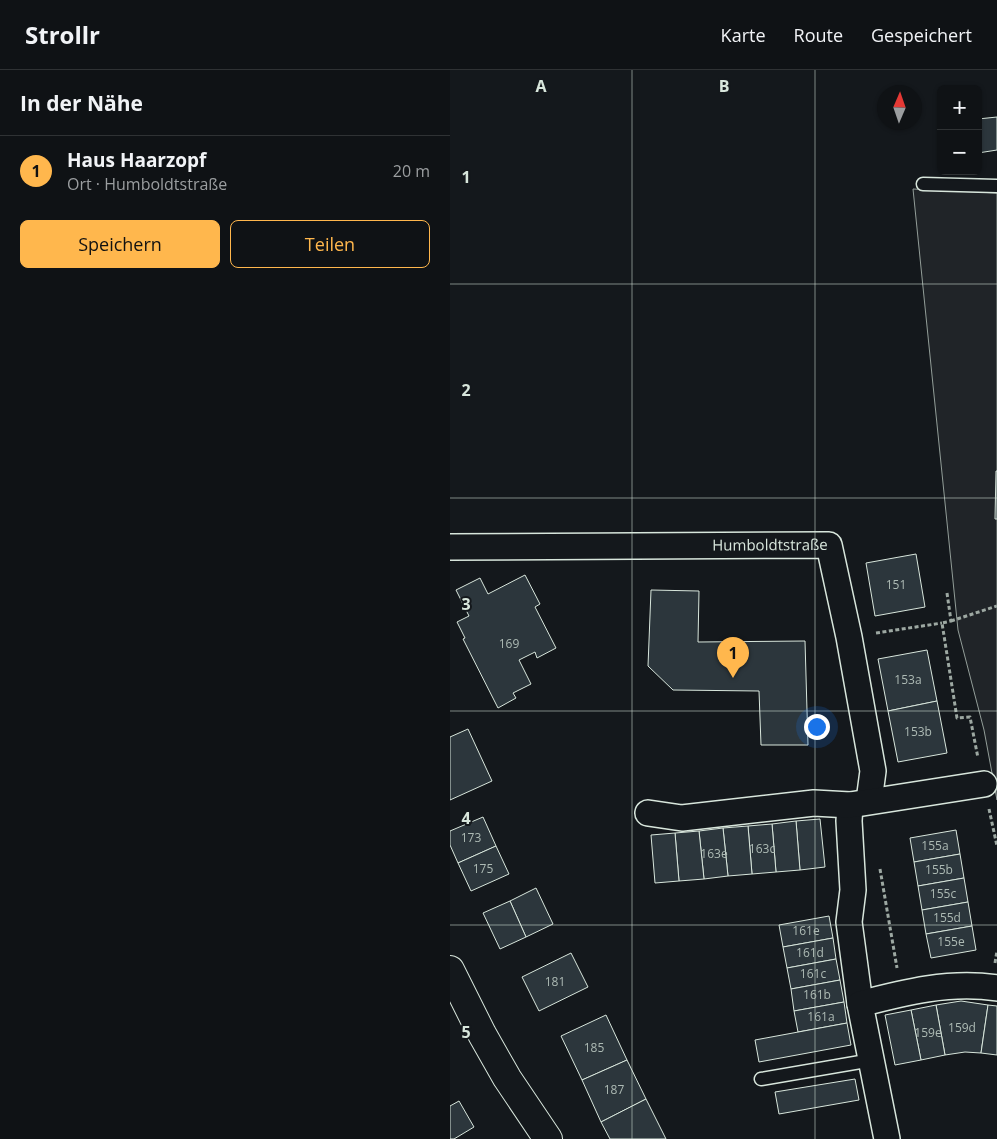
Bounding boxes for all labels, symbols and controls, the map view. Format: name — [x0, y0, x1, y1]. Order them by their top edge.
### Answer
text: Strollr — [25, 18, 100, 51]
text: Karte — [721, 23, 766, 47]
text: Route — [794, 23, 843, 47]
text: Gespeichert — [871, 23, 972, 47]
text: A — [535, 75, 547, 97]
text: B — [719, 75, 729, 97]
north arrow — [877, 85, 922, 130]
map controls — [937, 85, 982, 175]
button: + — [937, 85, 982, 130]
text: In der Nähe — [20, 89, 143, 117]
button: − — [937, 130, 982, 175]
text: Haus Haarzopf — [67, 147, 206, 173]
text: 1 — [31, 160, 41, 182]
text: 20 m — [393, 160, 430, 182]
text: 1 — [461, 166, 471, 188]
text: Ort · Humboldtstraße — [67, 173, 227, 195]
button: Speichern — [20, 220, 220, 268]
button: Teilen — [230, 220, 430, 268]
text: 2 — [461, 379, 471, 401]
street label: Humboldtstraße — [712, 534, 828, 555]
house number: 151 — [886, 576, 906, 593]
text: 3 — [461, 593, 471, 615]
house number: 169 — [499, 635, 519, 652]
pin: 1 — [717, 637, 749, 678]
house number: 153a — [894, 671, 922, 688]
your location — [804, 714, 830, 740]
house number: 153b — [904, 723, 932, 740]
text: 4 — [461, 807, 471, 829]
house number: 173 — [461, 829, 481, 846]
house number: 155a — [921, 837, 949, 854]
house number: 163c — [749, 840, 775, 857]
house number: 163e — [700, 845, 728, 862]
house number: 175 — [473, 860, 493, 877]
house number: 155b — [925, 861, 953, 878]
house number: 155c — [930, 885, 956, 902]
house number: 155d — [933, 909, 961, 926]
house number: 161e — [792, 922, 820, 939]
house number: 155e — [937, 933, 965, 950]
house number: 161d — [796, 944, 824, 961]
house number: 161c — [800, 965, 826, 982]
house number: 181 — [545, 973, 565, 990]
house number: 161b — [803, 986, 831, 1003]
house number: 161a — [807, 1008, 835, 1025]
house number: 159d — [948, 1019, 976, 1036]
text: 5 — [461, 1021, 471, 1043]
house number: 159e — [914, 1024, 942, 1041]
house number: 185 — [584, 1039, 604, 1056]
house number: 187 — [604, 1081, 624, 1098]

